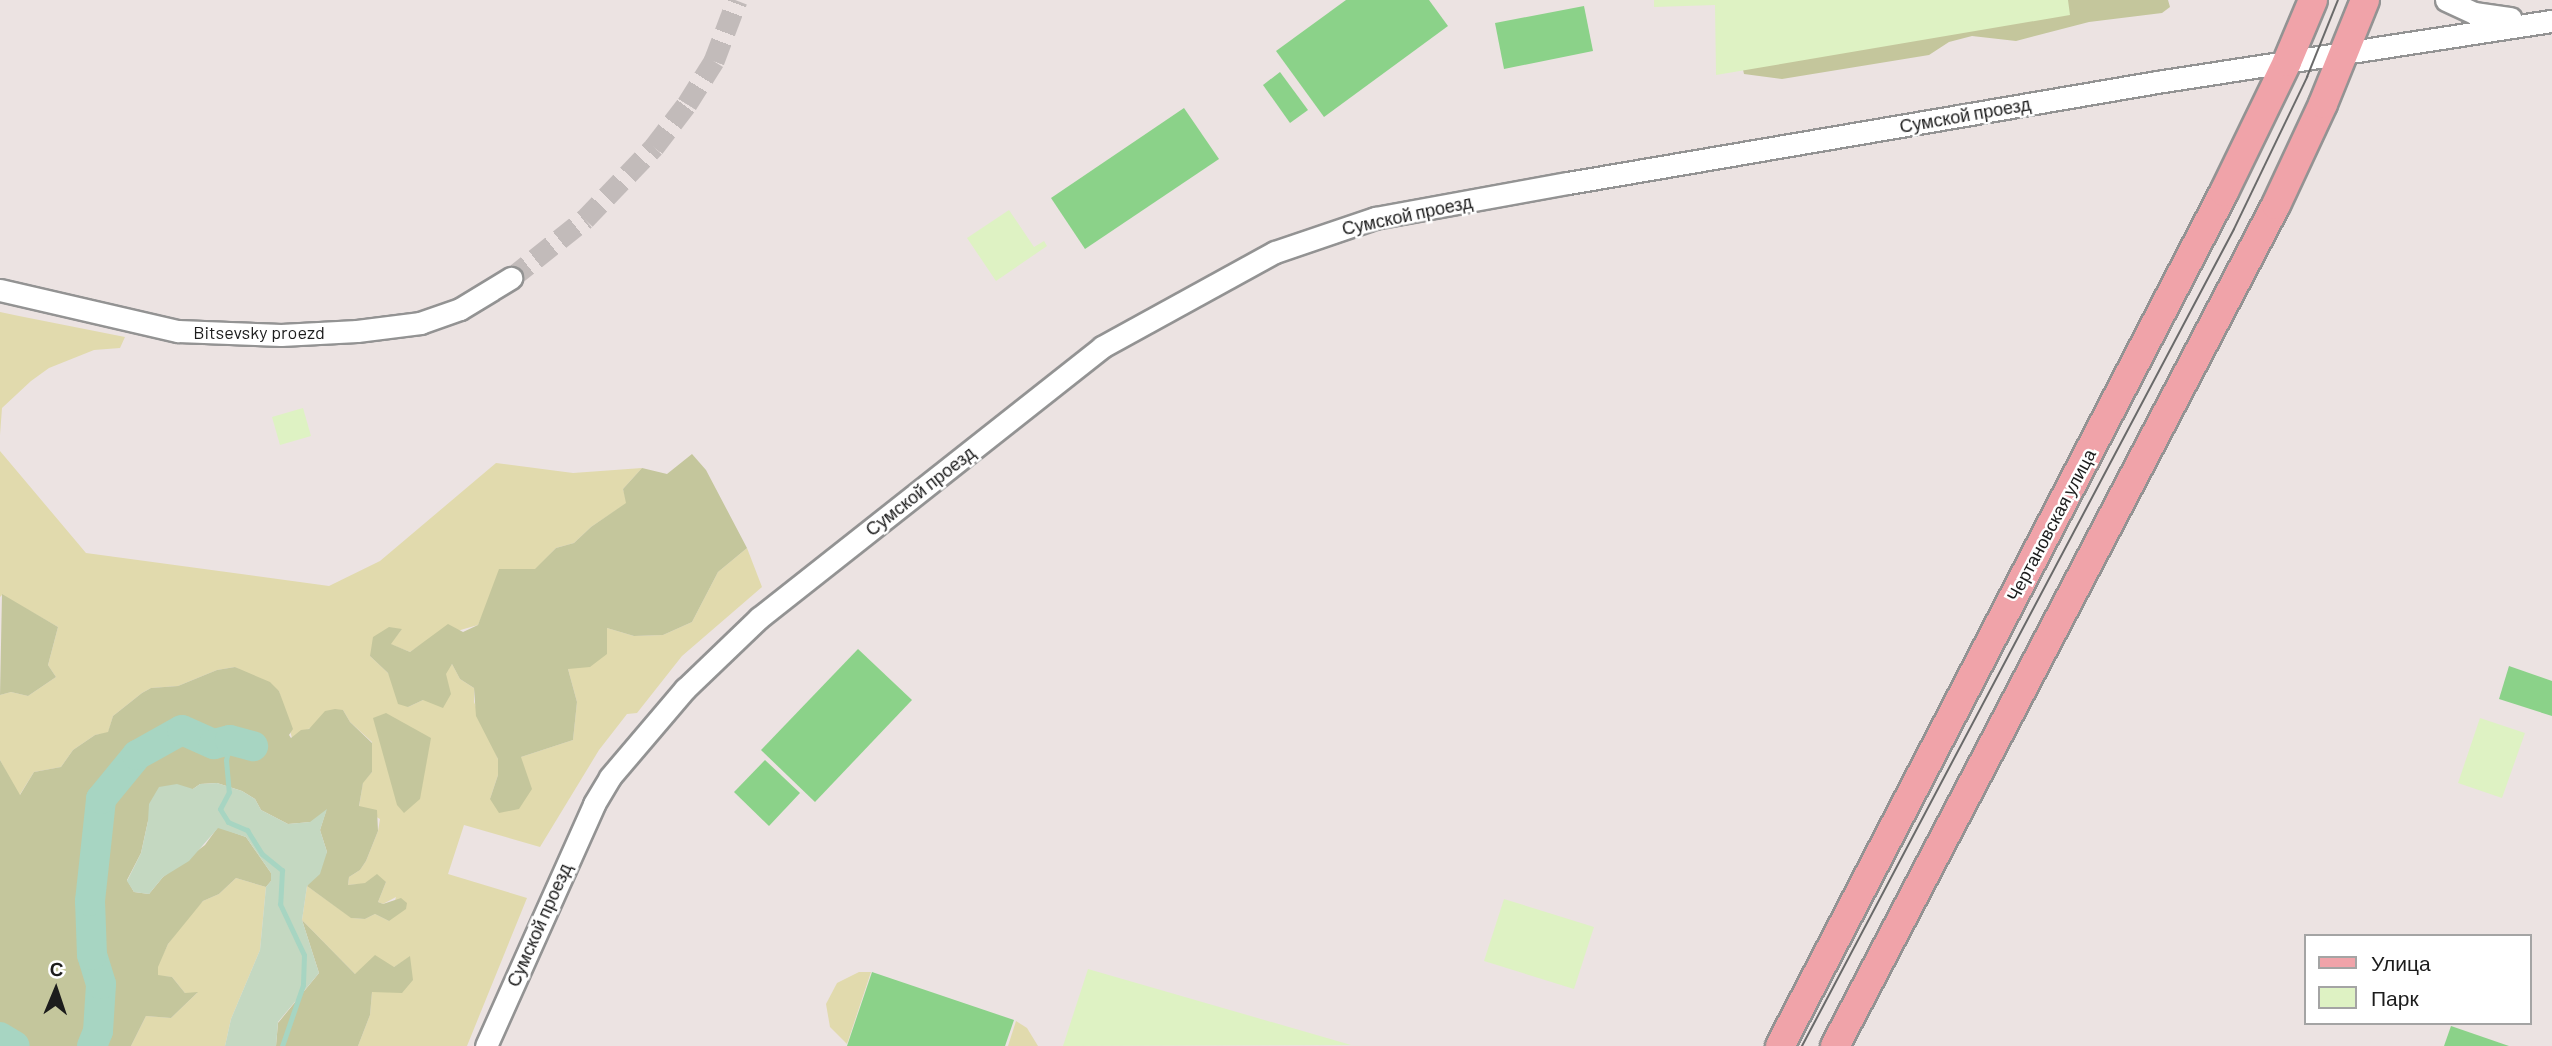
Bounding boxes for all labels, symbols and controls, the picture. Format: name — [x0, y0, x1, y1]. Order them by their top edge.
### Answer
street label: Сумской проезд — [1898, 93, 2032, 137]
street label: Сумской проезд — [1340, 191, 1474, 239]
street label: Bitsevsky proezd — [193, 321, 325, 343]
street label: Сумской проезд — [861, 442, 979, 540]
street label: Чертановская улица — [2002, 445, 2100, 605]
street label: Сумской проезд — [502, 860, 576, 990]
legend — [2304, 934, 2531, 1025]
text: Улица — [2371, 950, 2431, 975]
north arrow — [21, 955, 91, 1025]
text: С — [49, 957, 64, 980]
text: Парк — [2371, 985, 2419, 1010]

